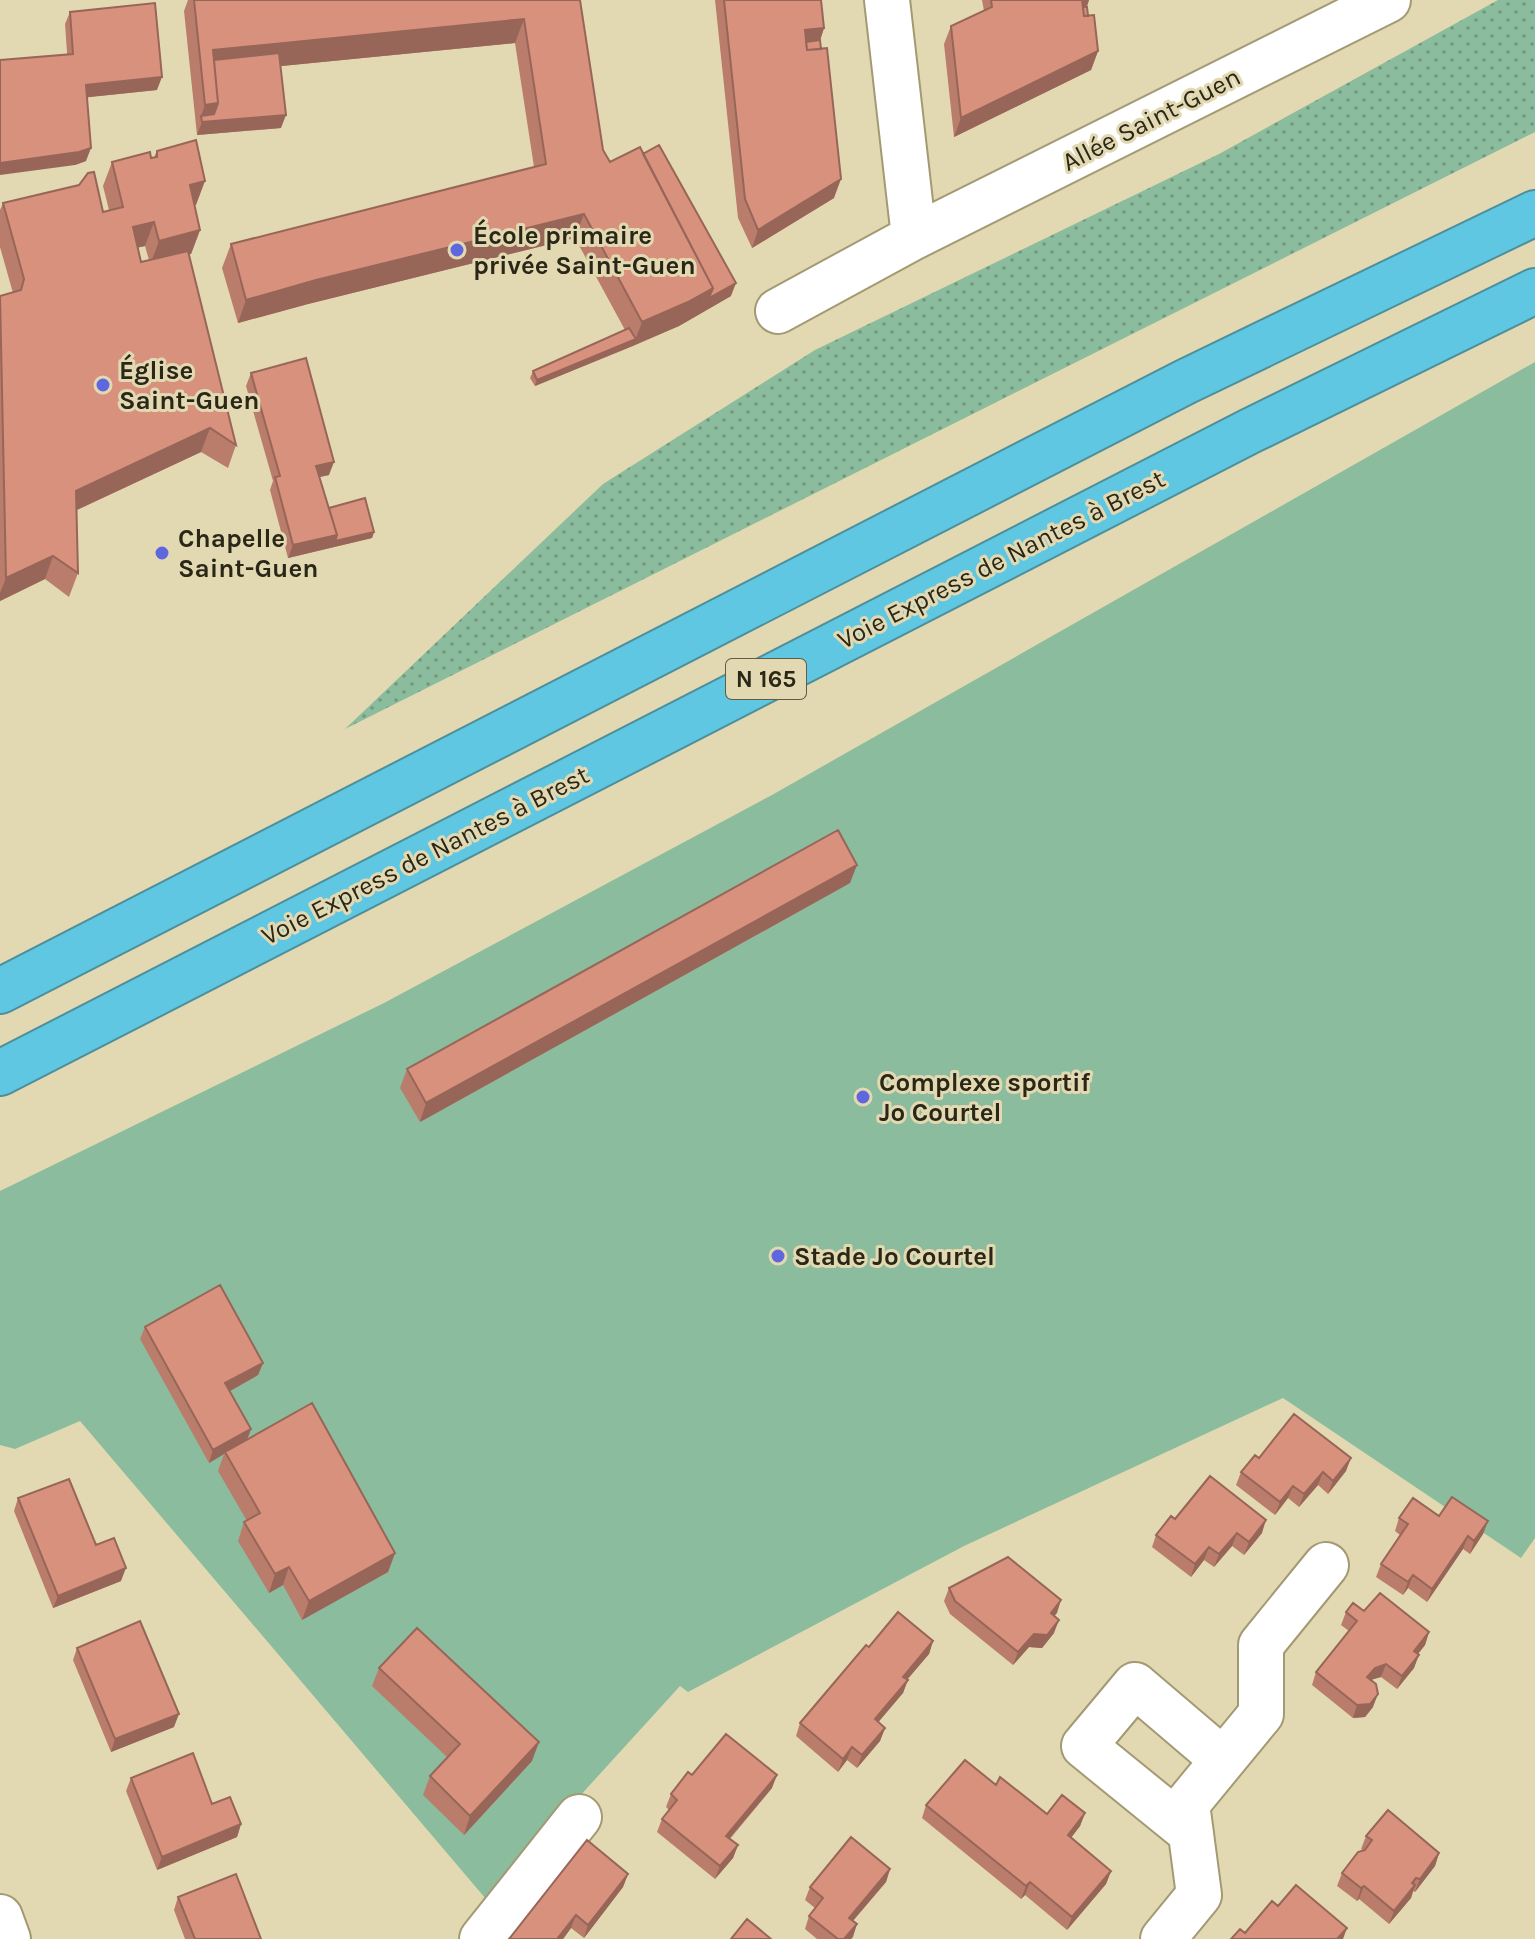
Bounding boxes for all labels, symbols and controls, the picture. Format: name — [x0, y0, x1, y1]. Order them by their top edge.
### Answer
street label: Allée Saint-Guen — [1057, 61, 1246, 178]
place label: École primaire privée Saint-Guen — [473, 219, 696, 281]
marker: École primaire privée Saint-Guen — [448, 241, 466, 259]
place label: Église Saint-Guen — [119, 354, 259, 416]
marker: Église Saint-Guen — [94, 376, 112, 394]
street label: Voie Express de Nantes à Brest — [832, 463, 1170, 656]
place label: Chapelle Saint-Guen — [178, 523, 318, 584]
marker: Chapelle Saint-Guen — [153, 544, 171, 562]
road number: N 165 — [726, 659, 806, 699]
street label: Voie Express de Nantes à Brest — [256, 759, 594, 952]
place label: Complexe sportif Jo Courtel — [879, 1067, 1090, 1128]
marker: Complexe sportif Jo Courtel — [854, 1088, 872, 1106]
place label: Stade Jo Courtel — [794, 1241, 995, 1272]
marker: Stade Jo Courtel — [769, 1247, 787, 1265]

